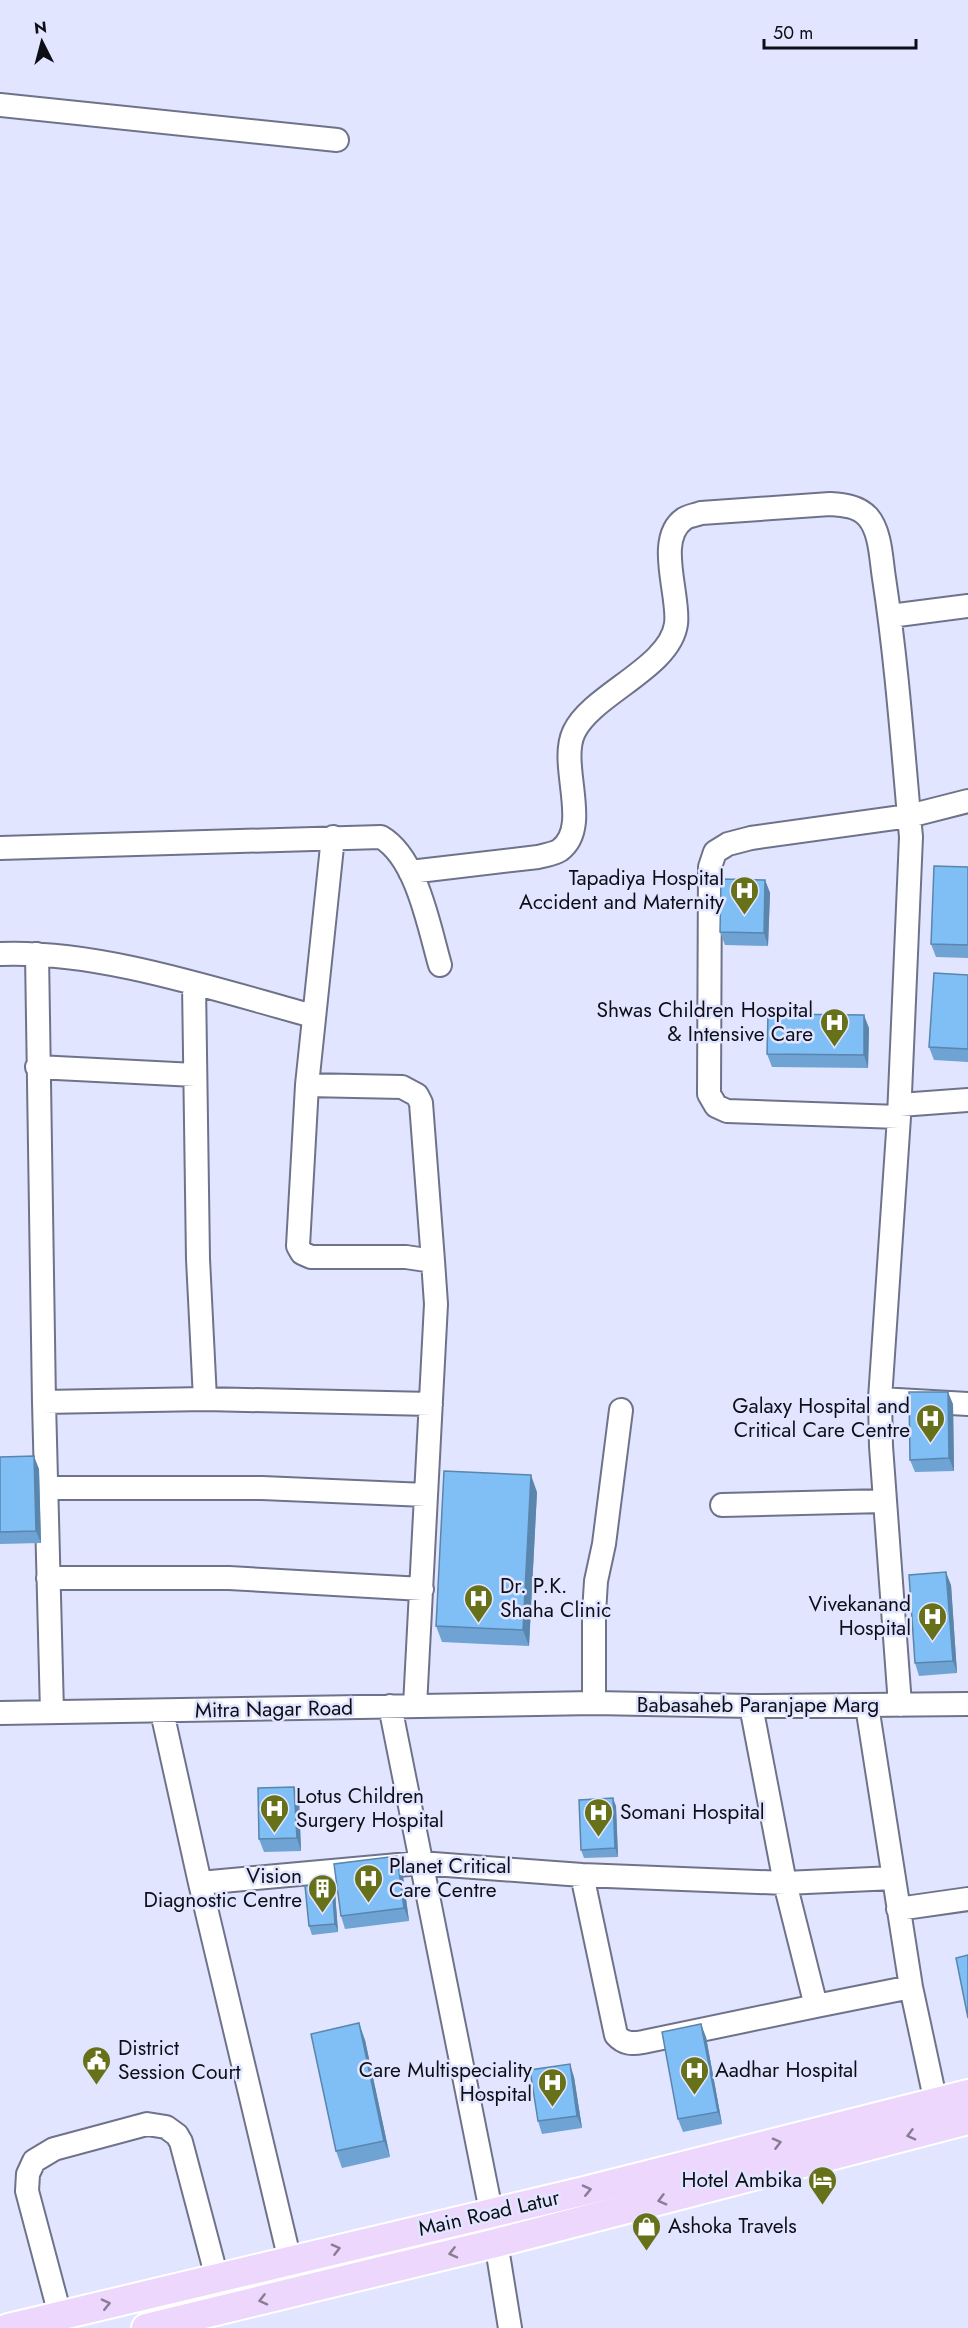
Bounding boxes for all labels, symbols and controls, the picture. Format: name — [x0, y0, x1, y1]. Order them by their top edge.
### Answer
north arrow — [12, 12, 72, 72]
scale bar — [764, 12, 916, 50]
text: N — [33, 15, 48, 40]
text: 50 m — [773, 20, 813, 46]
place label: Tapadiya Hospital Accident and Maternity — [519, 863, 725, 917]
hospital icon: Tapadiya Hospital Accident and Maternity — [729, 874, 761, 916]
place label: Shwas Children Hospital & Intensive Care — [596, 995, 813, 1049]
hospital icon: Shwas Children Hospital & Intensive Care — [818, 1006, 850, 1048]
place label: Galaxy Hospital and Critical Care Centre — [732, 1391, 910, 1445]
hospital icon: Galaxy Hospital and Critical Care Centre — [915, 1402, 947, 1444]
place label: Dr. P.K. Shaha Clinic — [500, 1571, 611, 1625]
hospital icon: Dr. P.K. Shaha Clinic — [463, 1582, 495, 1624]
place label: Vivekanand Hospital — [808, 1589, 911, 1643]
hospital icon: Vivekanand Hospital — [916, 1600, 948, 1642]
street label: Babasaheb Paranjape Marg — [637, 1690, 879, 1720]
street label: Mitra Nagar Road — [195, 1693, 353, 1725]
place label: Lotus Children Surgery Hospital — [296, 1781, 444, 1835]
hospital icon: Lotus Children Surgery Hospital — [259, 1792, 291, 1834]
hospital icon: Somani Hospital — [583, 1796, 615, 1838]
place label: Somani Hospital — [620, 1797, 765, 1827]
place label: Planet Critical Care Centre — [389, 1851, 511, 1905]
place label: Vision Diagnostic Centre — [143, 1861, 302, 1915]
hospital icon: Planet Critical Care Centre — [352, 1862, 384, 1904]
building icon: Vision Diagnostic Centre — [307, 1872, 339, 1914]
place label: District Session Court — [118, 2033, 241, 2087]
public building icon: District Session Court — [81, 2044, 113, 2086]
hospital icon: Aadhar Hospital — [678, 2054, 710, 2096]
place label: Care Multispeciality Hospital — [359, 2055, 533, 2109]
place label: Aadhar Hospital — [715, 2055, 858, 2085]
hospital icon: Care Multispeciality Hospital — [537, 2066, 569, 2108]
one-way arrow — [907, 2127, 917, 2140]
one-way arrow — [771, 2137, 781, 2150]
hotel icon: Hotel Ambika — [807, 2164, 839, 2206]
place label: Hotel Ambika — [682, 2165, 802, 2195]
street label: Main Road Latur — [415, 2182, 563, 2244]
one-way arrow — [582, 2184, 592, 2197]
one-way arrow — [657, 2192, 667, 2205]
shop icon: Ashoka Travels — [631, 2210, 663, 2252]
place label: Ashoka Travels — [668, 2211, 797, 2241]
one-way arrow — [331, 2244, 341, 2257]
one-way arrow — [448, 2246, 458, 2259]
one-way arrow — [258, 2293, 268, 2306]
one-way arrow — [101, 2298, 111, 2311]

